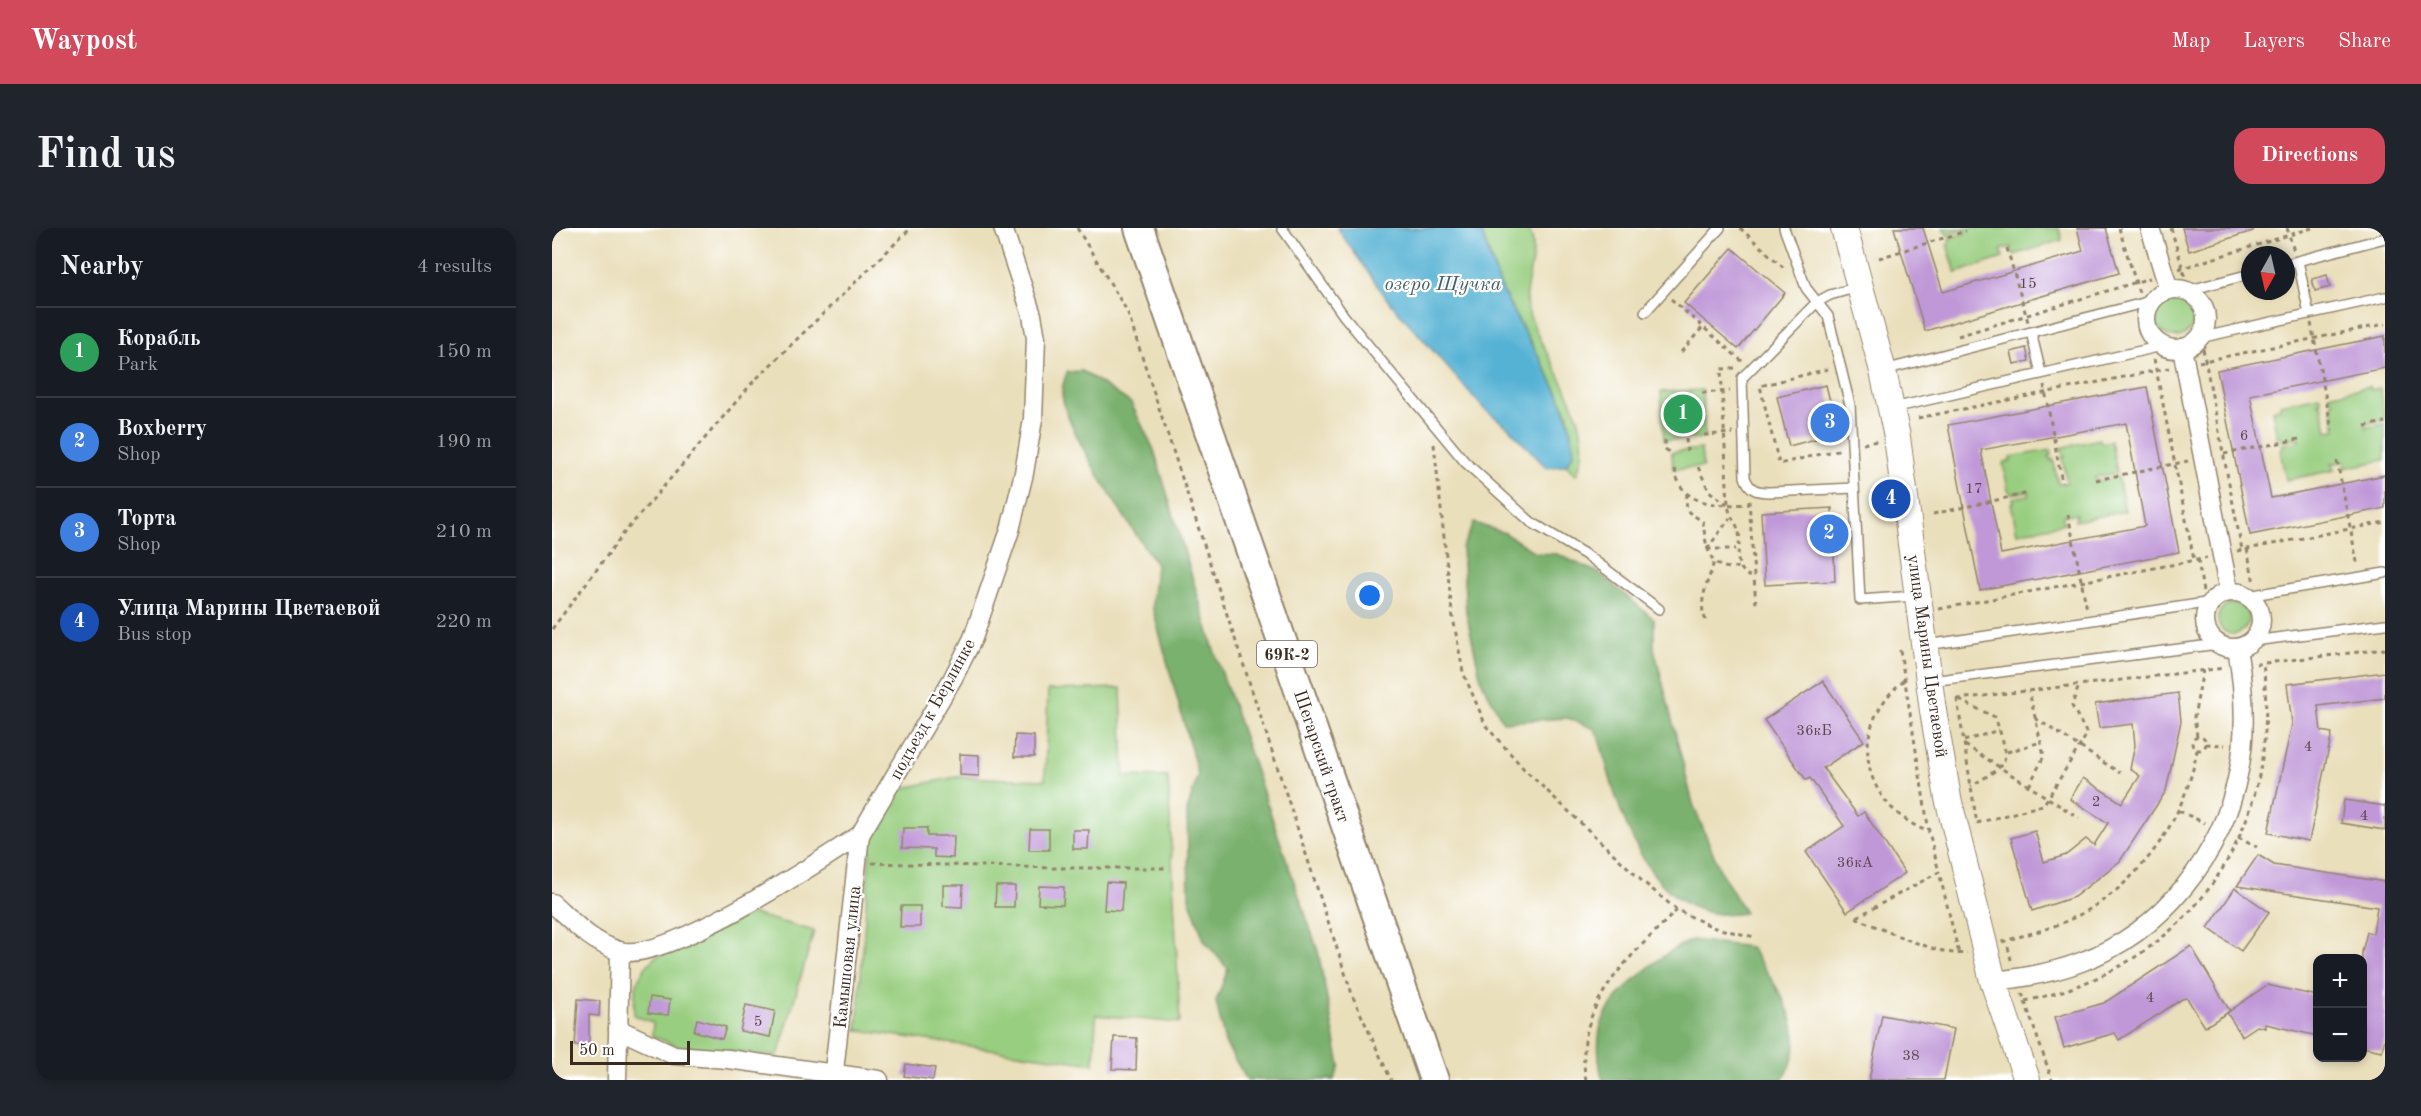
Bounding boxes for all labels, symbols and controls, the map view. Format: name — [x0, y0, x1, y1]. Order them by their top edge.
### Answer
text: Waypost — [30, 28, 137, 56]
text: Map — [2171, 31, 2210, 52]
text: Layers — [2243, 31, 2305, 52]
text: Share — [2338, 31, 2391, 52]
button: Directions — [2234, 128, 2385, 184]
text: Find us — [36, 135, 175, 177]
north arrow — [2241, 246, 2295, 300]
text: Nearby — [60, 254, 144, 280]
text: 4 results — [417, 257, 492, 277]
water label: озеро Щучка — [1385, 275, 1502, 295]
house number: 15 — [2019, 277, 2037, 292]
text: Корабль — [117, 328, 201, 350]
text: 1 — [74, 342, 85, 362]
text: 150 m — [436, 342, 492, 362]
text: Park — [117, 355, 158, 375]
pin: 1 — [1664, 392, 1702, 436]
pin: 3 — [1810, 400, 1850, 446]
text: Boxberry — [117, 418, 207, 440]
house number: 6 — [2240, 429, 2248, 444]
text: 2 — [74, 432, 85, 452]
text: 190 m — [436, 432, 492, 452]
text: Shop — [117, 445, 161, 465]
pin: 4 — [1872, 476, 1910, 522]
house number: 17 — [1965, 482, 1983, 497]
text: Торта — [117, 508, 176, 530]
pin: 2 — [1810, 512, 1848, 556]
text: 3 — [74, 522, 85, 542]
text: 210 m — [436, 522, 492, 542]
text: Shop — [117, 535, 161, 555]
street label: улица Марины Цветаевой — [1904, 553, 1950, 759]
your location — [1355, 581, 1384, 610]
text: Улица Марины Цветаевой — [117, 598, 381, 620]
text: 4 — [74, 612, 85, 632]
text: 220 m — [436, 612, 492, 632]
text: Bus stop — [117, 625, 192, 645]
street label: подъезд к Берлинке — [887, 636, 979, 783]
road number: 69К-2 — [1257, 641, 1317, 667]
street label: Шегарский тракт — [1290, 688, 1352, 825]
house number: 36кБ — [1796, 724, 1832, 739]
house number: 4 — [2304, 740, 2312, 755]
house number: 2 — [2092, 795, 2100, 810]
house number: 4 — [2360, 809, 2368, 824]
house number: 36кА — [1837, 856, 1874, 871]
street label: Камышовая улица — [832, 884, 864, 1030]
map controls — [2313, 954, 2367, 1062]
button: + — [2313, 954, 2367, 1008]
house number: 4 — [2146, 991, 2154, 1006]
button: − — [2313, 1008, 2367, 1062]
house number: 5 — [754, 1015, 762, 1030]
scale bar — [570, 1038, 690, 1066]
text: 50 m — [579, 1043, 615, 1059]
house number: 38 — [1902, 1049, 1920, 1064]

